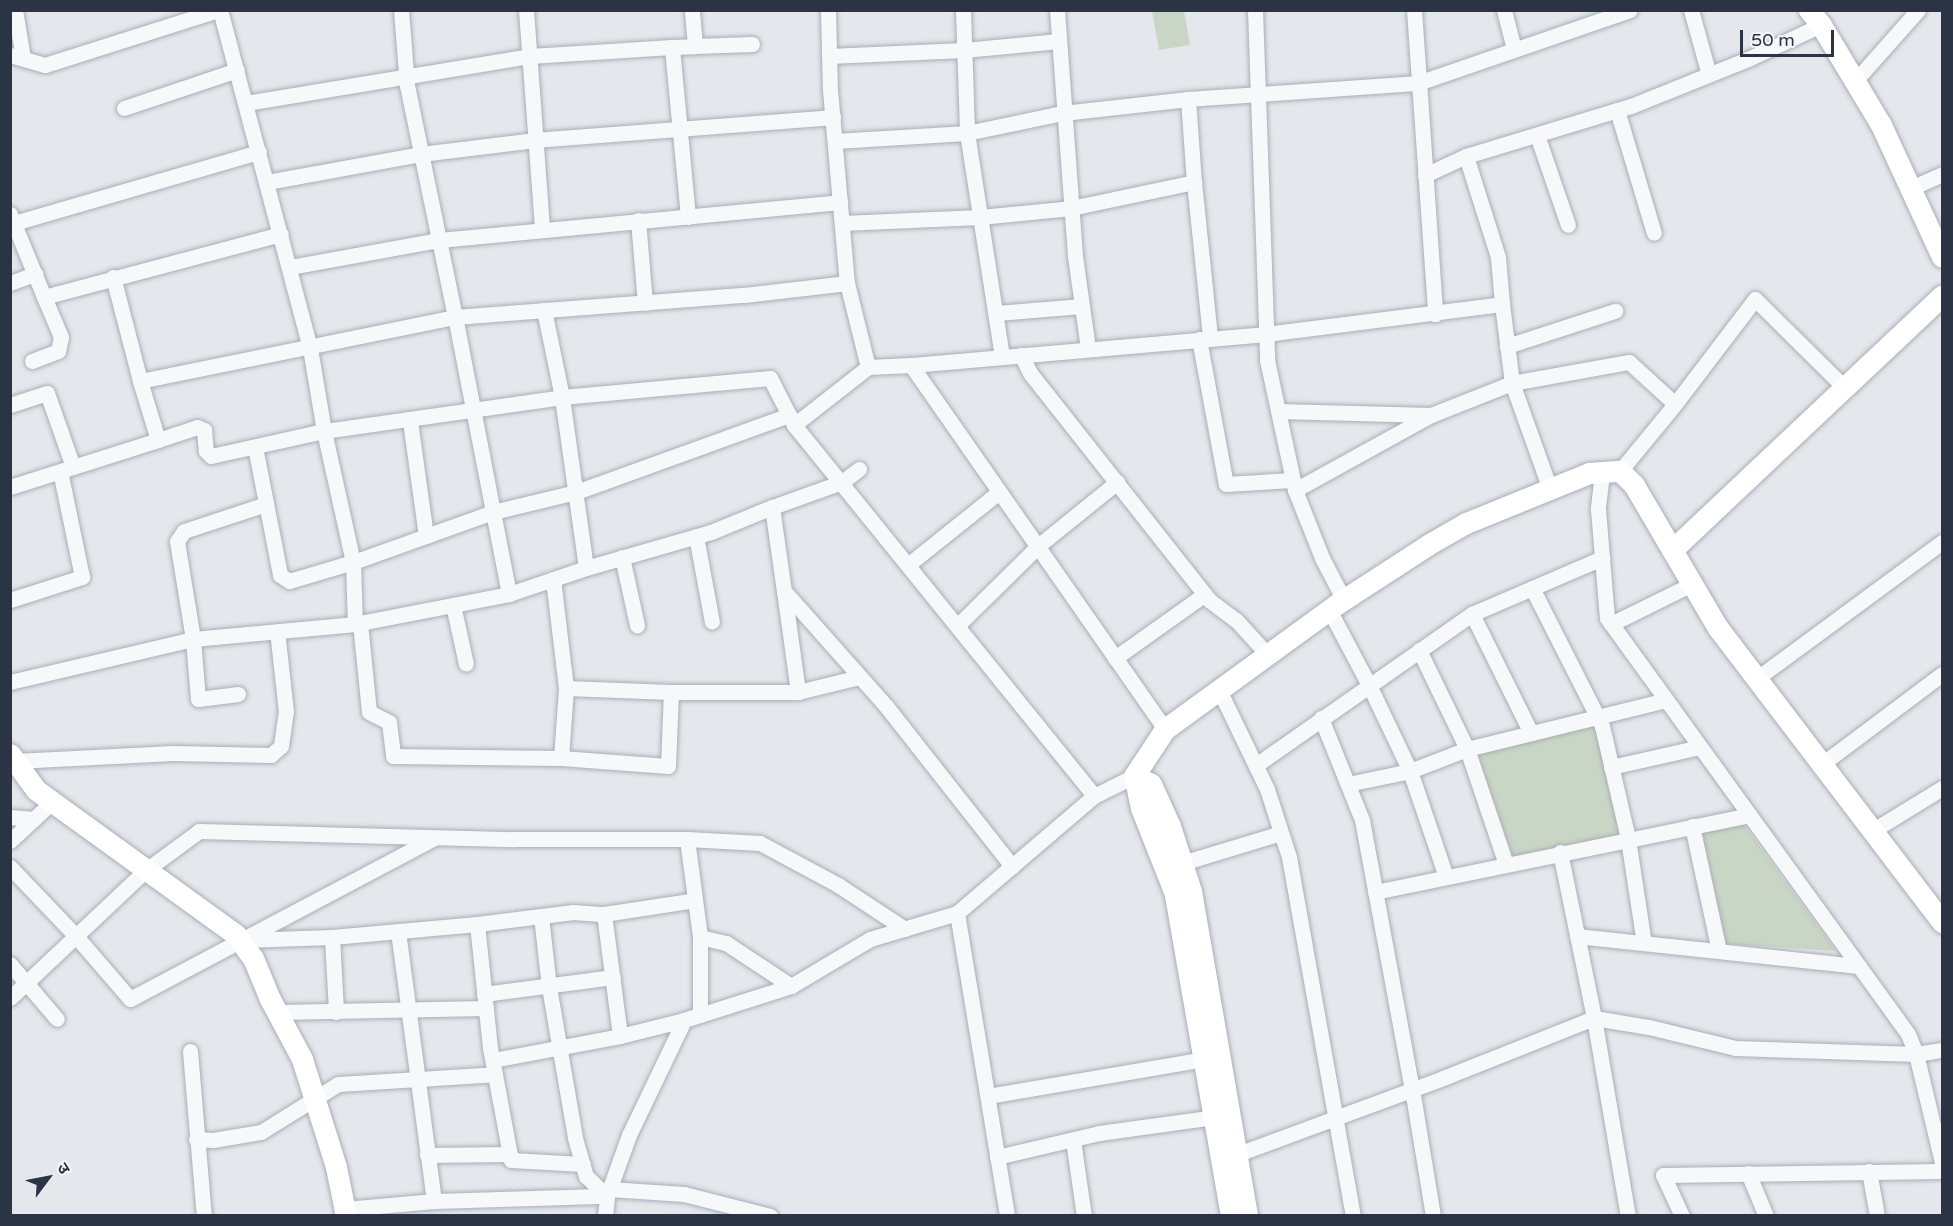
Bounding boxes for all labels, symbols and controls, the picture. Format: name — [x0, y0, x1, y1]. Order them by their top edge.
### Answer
scale bar — [1743, 18, 1838, 56]
text: 50 m — [1751, 29, 1795, 51]
north arrow — [18, 1148, 78, 1208]
text: उ — [52, 1159, 74, 1178]

